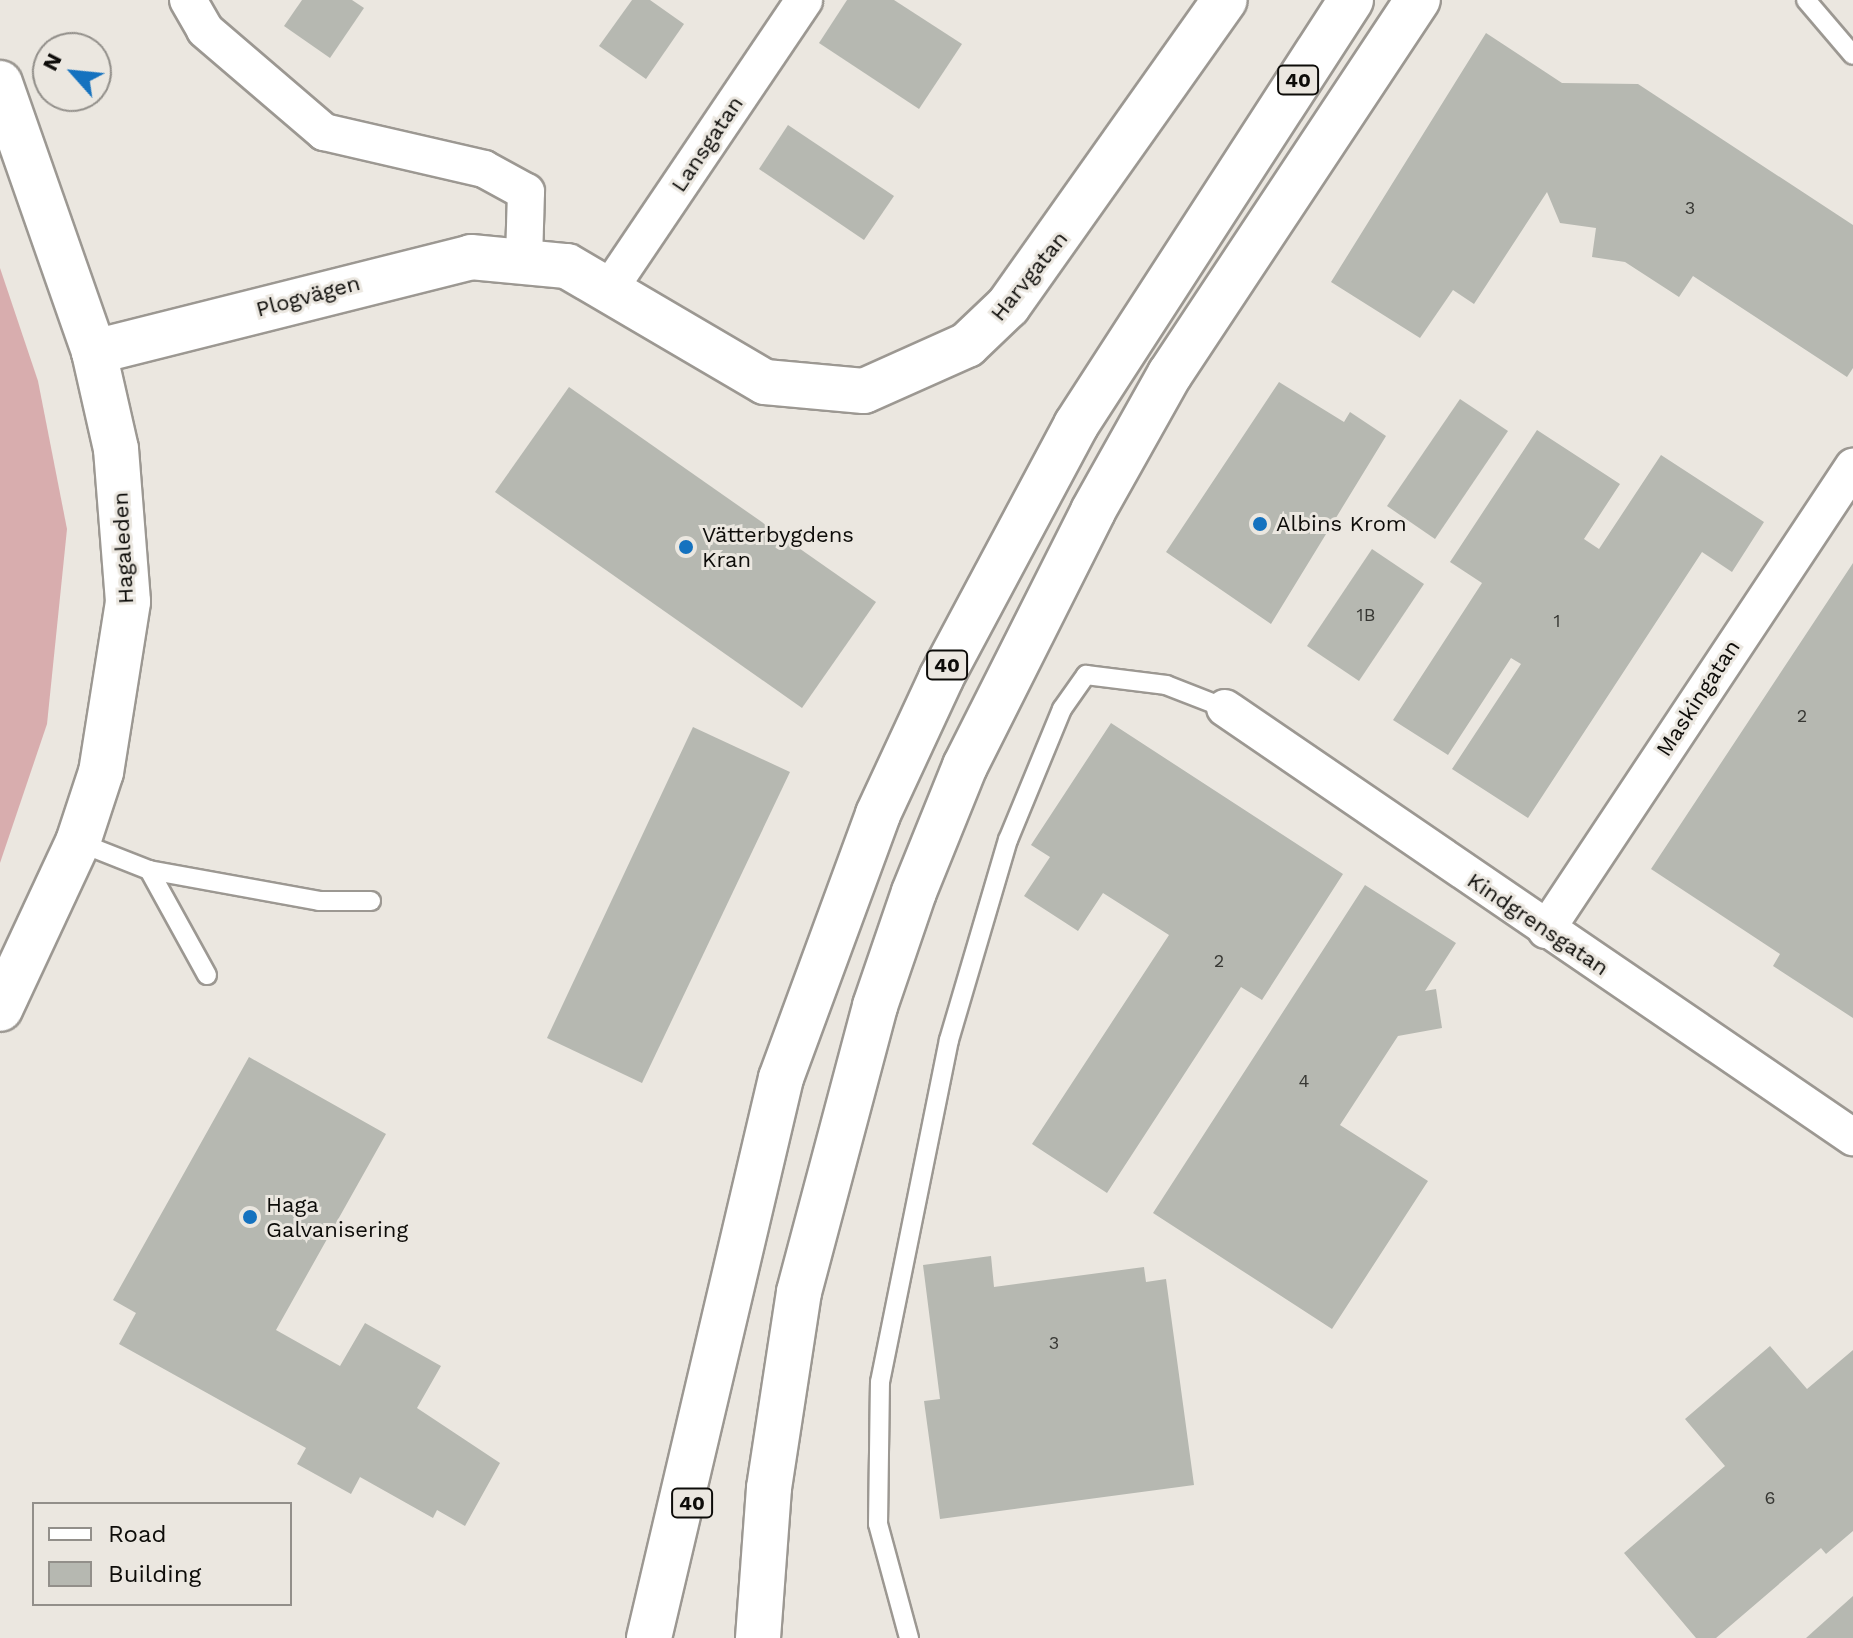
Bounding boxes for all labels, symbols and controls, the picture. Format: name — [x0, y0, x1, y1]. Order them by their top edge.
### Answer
north arrow — [32, 32, 112, 112]
text: N — [37, 49, 67, 75]
road number: 40 — [1276, 64, 1320, 96]
street label: Lansgatan — [665, 91, 749, 197]
house number: 3 — [1685, 197, 1695, 219]
street label: Harvgatan — [985, 226, 1073, 326]
street label: Plogvägen — [253, 269, 363, 323]
street label: Hagaleden — [107, 491, 139, 605]
place label: Albins Krom — [1276, 511, 1407, 537]
marker: Albins Krom — [1251, 515, 1269, 533]
place label: Vätterbygdens Kran — [702, 521, 854, 572]
marker: Vätterbygdens Kran — [677, 538, 695, 556]
house number: 1B — [1357, 604, 1375, 626]
house number: 1 — [1553, 610, 1561, 632]
street label: Maskingatan — [1651, 635, 1745, 761]
road number: 40 — [925, 649, 969, 681]
house number: 2 — [1797, 705, 1807, 727]
street label: Kindgrensgatan — [1462, 867, 1614, 981]
house number: 2 — [1214, 950, 1224, 972]
house number: 4 — [1299, 1070, 1309, 1092]
place label: Haga Galvanisering — [266, 1191, 408, 1242]
marker: Haga Galvanisering — [241, 1208, 259, 1226]
house number: 3 — [1049, 1332, 1059, 1354]
road number: 40 — [670, 1487, 714, 1519]
house number: 6 — [1765, 1487, 1775, 1509]
legend — [32, 1502, 292, 1606]
text: Road — [108, 1520, 167, 1548]
text: Building — [108, 1560, 201, 1588]

